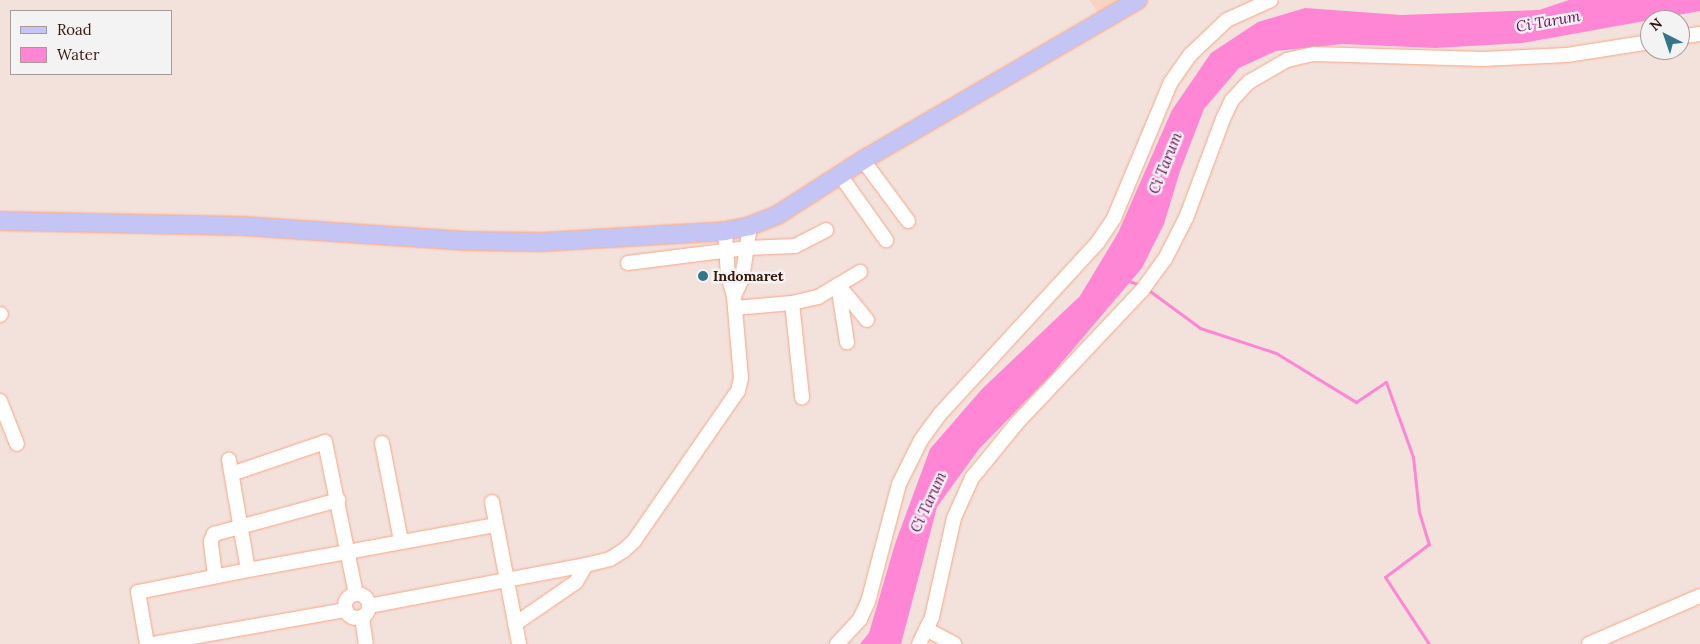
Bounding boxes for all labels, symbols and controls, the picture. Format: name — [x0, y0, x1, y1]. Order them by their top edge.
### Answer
water label: Ci Tarum — [1515, 7, 1581, 35]
legend — [10, 10, 172, 75]
north arrow — [1640, 10, 1690, 60]
text: N — [1646, 14, 1666, 35]
text: Road — [57, 20, 92, 39]
text: Water — [57, 45, 99, 64]
water label: Ci Tarum — [1145, 130, 1185, 196]
place label: Indomaret — [713, 268, 784, 284]
marker: Indomaret — [697, 270, 709, 282]
water label: Ci Tarum — [906, 469, 950, 535]

